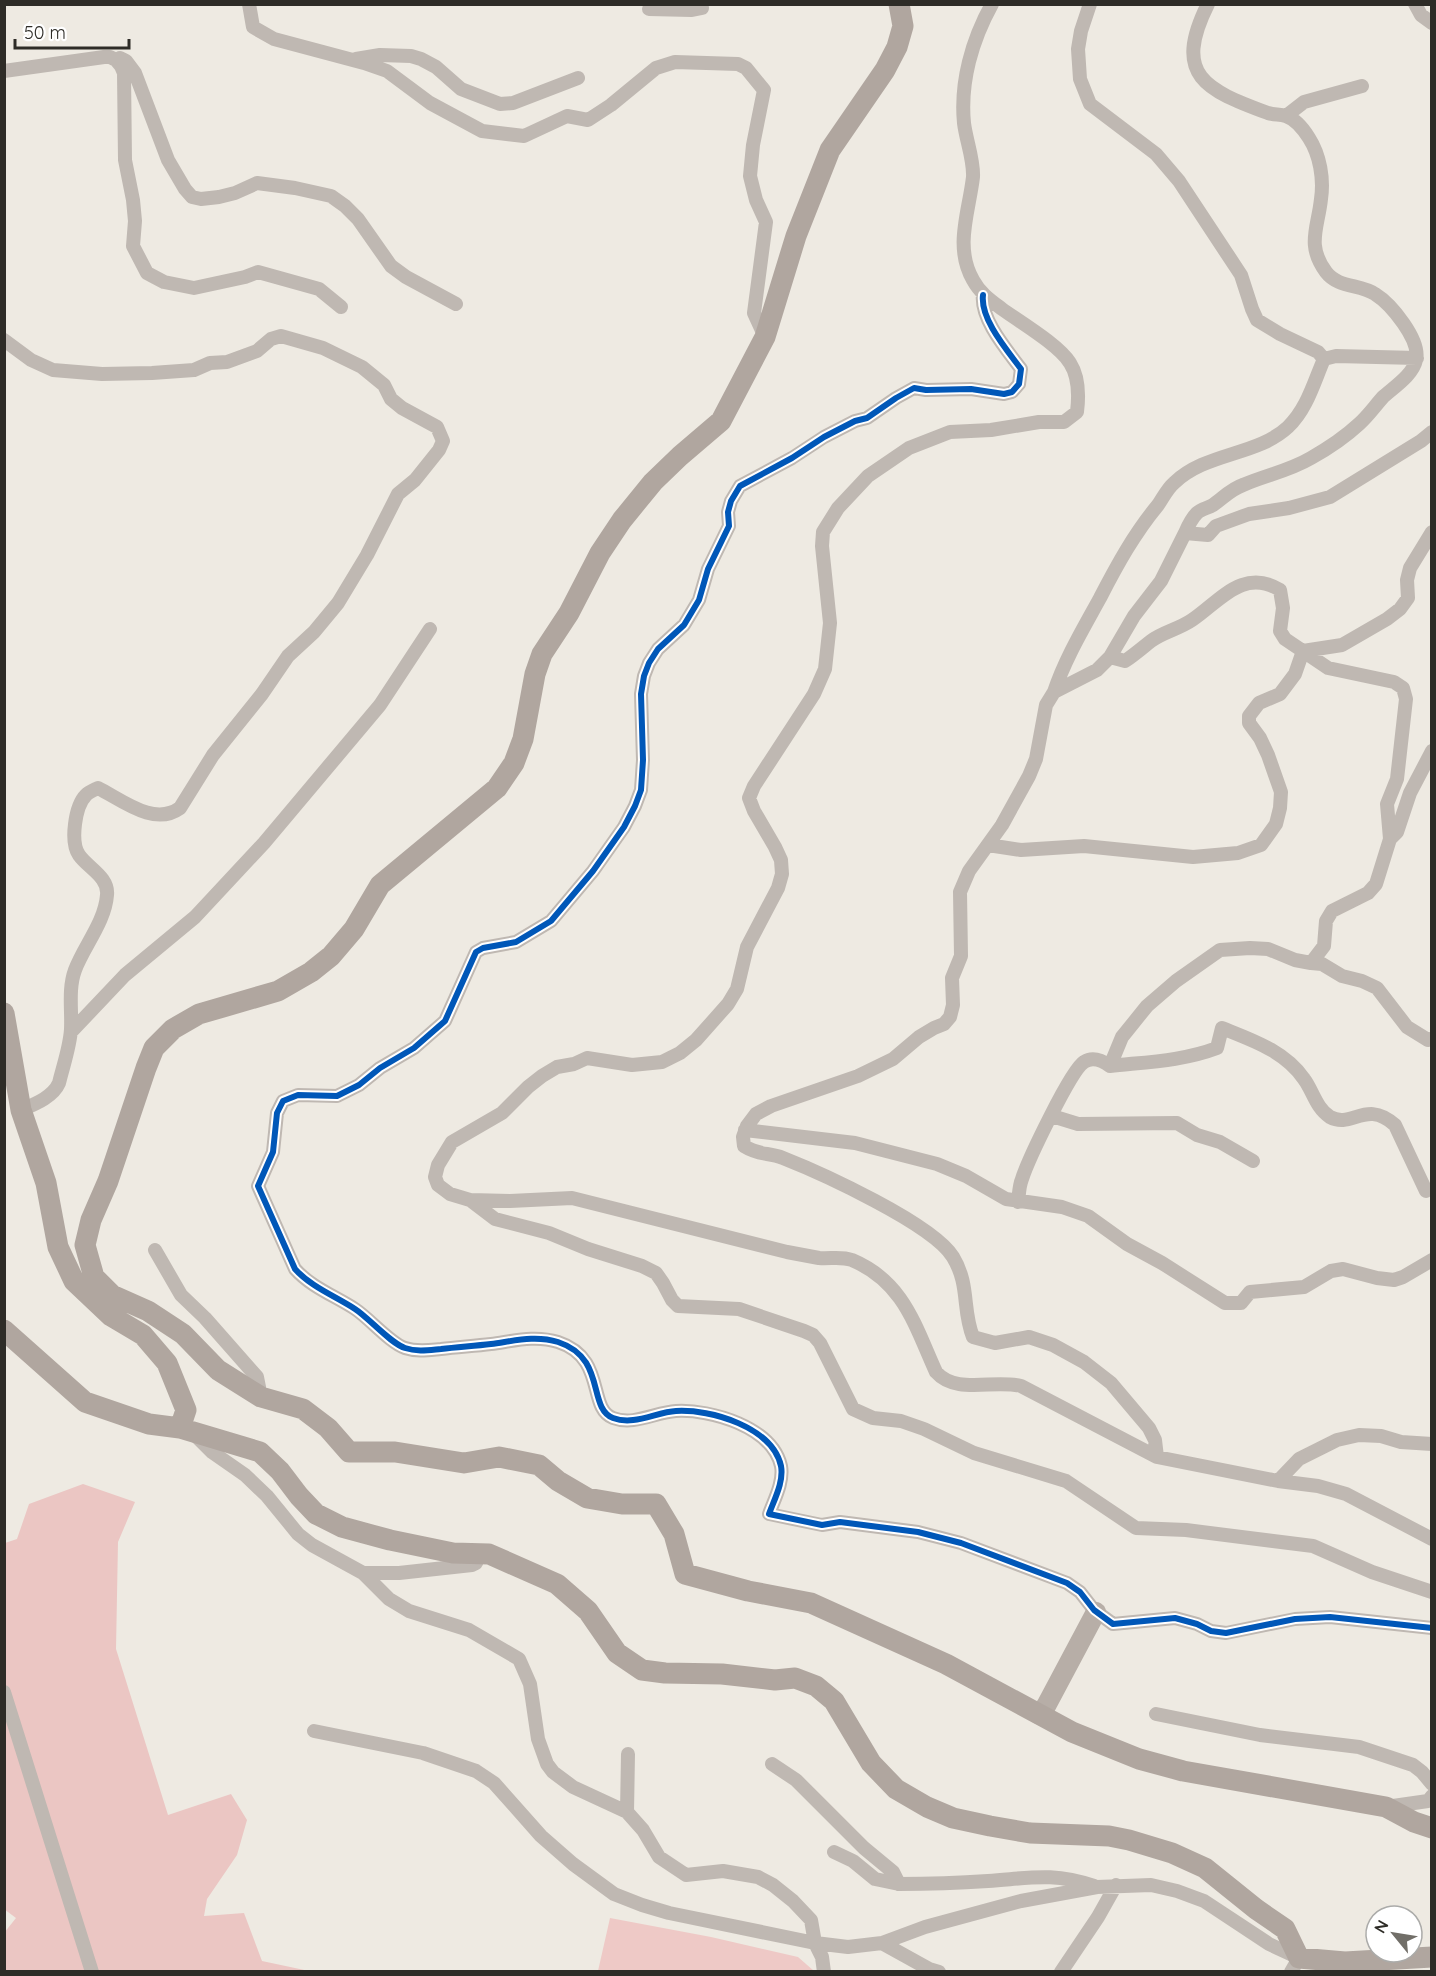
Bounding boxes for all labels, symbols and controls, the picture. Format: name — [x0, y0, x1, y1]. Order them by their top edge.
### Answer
scale bar — [15, 12, 129, 50]
text: 50 m — [24, 21, 66, 44]
north arrow — [1364, 1904, 1424, 1964]
text: N — [1369, 1916, 1393, 1937]

